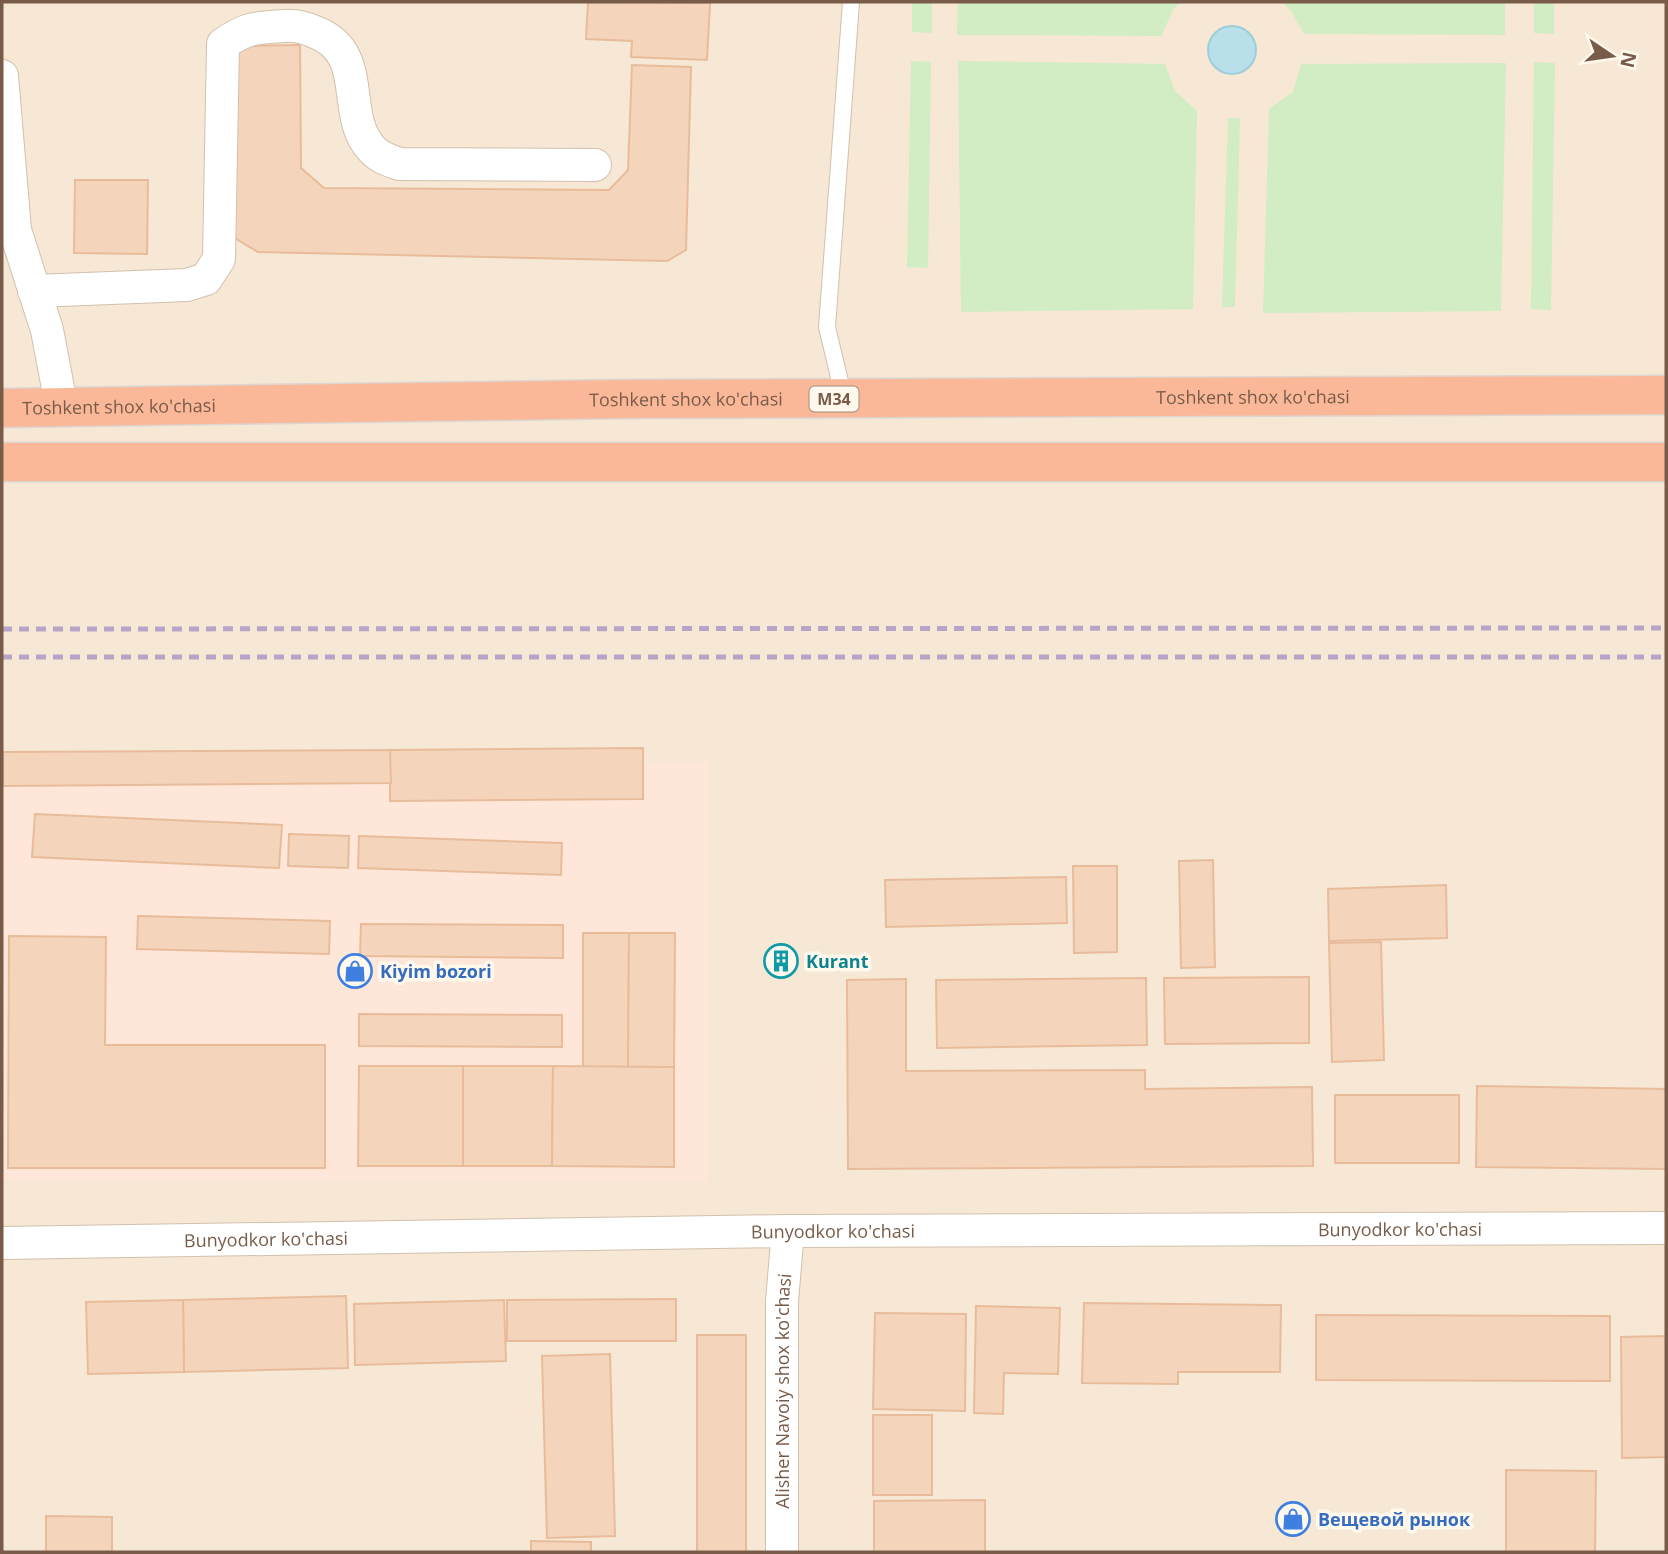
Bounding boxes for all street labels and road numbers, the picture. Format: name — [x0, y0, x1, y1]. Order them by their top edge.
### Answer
street label: Toshkent shox ko'chasi — [1156, 384, 1350, 409]
street label: Toshkent shox ko'chasi — [589, 386, 783, 411]
road number: M34 — [810, 386, 858, 412]
street label: Toshkent shox ko'chasi — [22, 393, 216, 420]
street label: Bunyodkor ko'chasi — [1318, 1217, 1482, 1241]
street label: Bunyodkor ko'chasi — [751, 1219, 915, 1244]
street label: Bunyodkor ko'chasi — [184, 1226, 348, 1252]
street label: Alisher Navoiy shox ko'chasi — [770, 1272, 796, 1509]

